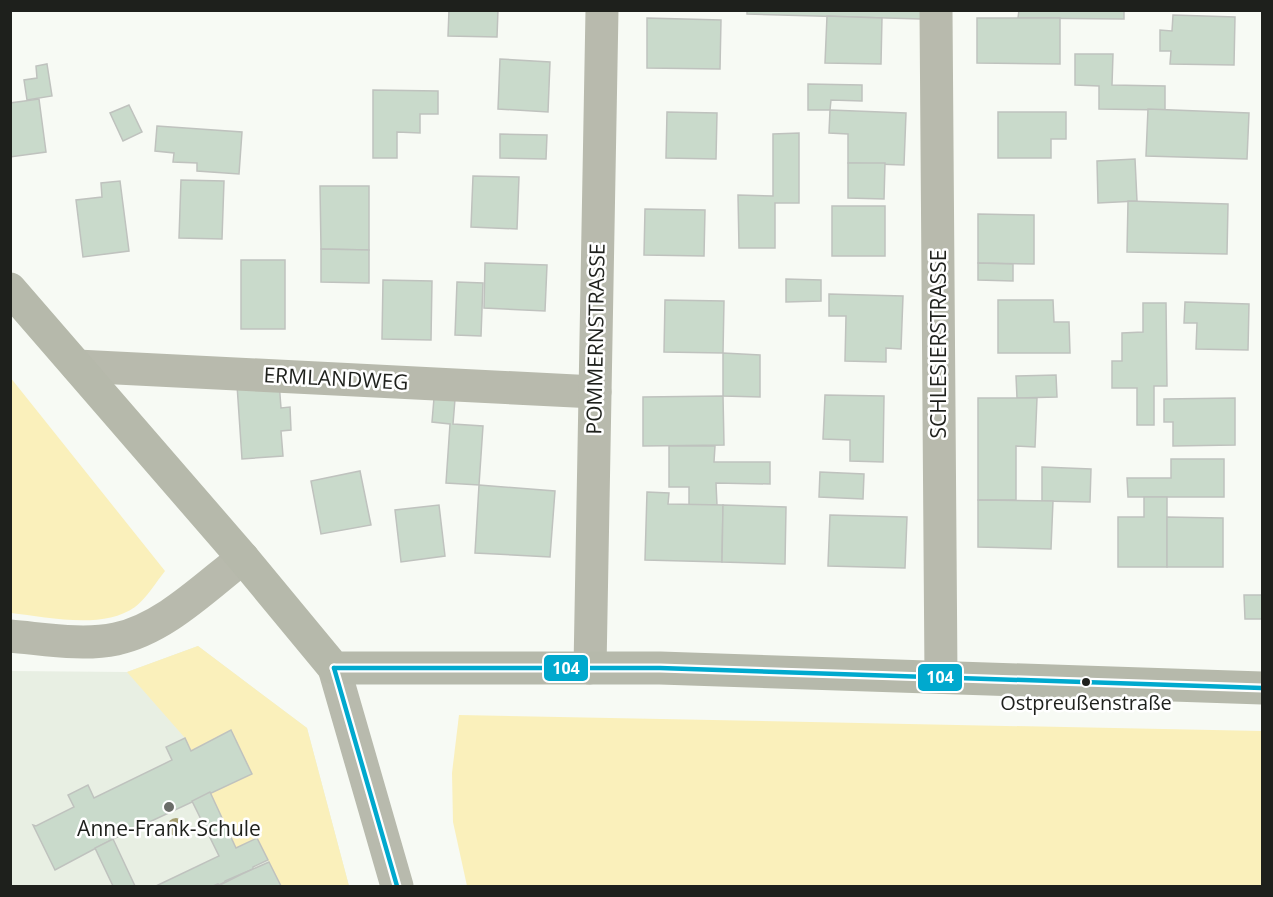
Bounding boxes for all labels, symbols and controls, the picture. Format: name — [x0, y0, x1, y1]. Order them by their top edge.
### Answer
street label: POMMERNSTRASSE — [579, 243, 611, 435]
street label: SCHLESIERSTRASSE — [924, 250, 952, 438]
street label: ERMLANDWEG — [263, 360, 409, 396]
line badge: 104 — [543, 654, 589, 682]
text: 104 — [552, 657, 580, 679]
line badge: 104 — [917, 663, 963, 692]
text: 104 — [926, 666, 954, 688]
marker: Ostpreußenstraße — [1080, 676, 1092, 688]
place label: Ostpreußenstraße — [1000, 689, 1172, 716]
marker: Anne-Frank-Schule — [162, 800, 176, 814]
place label: Anne-Frank-Schule — [77, 814, 261, 842]

